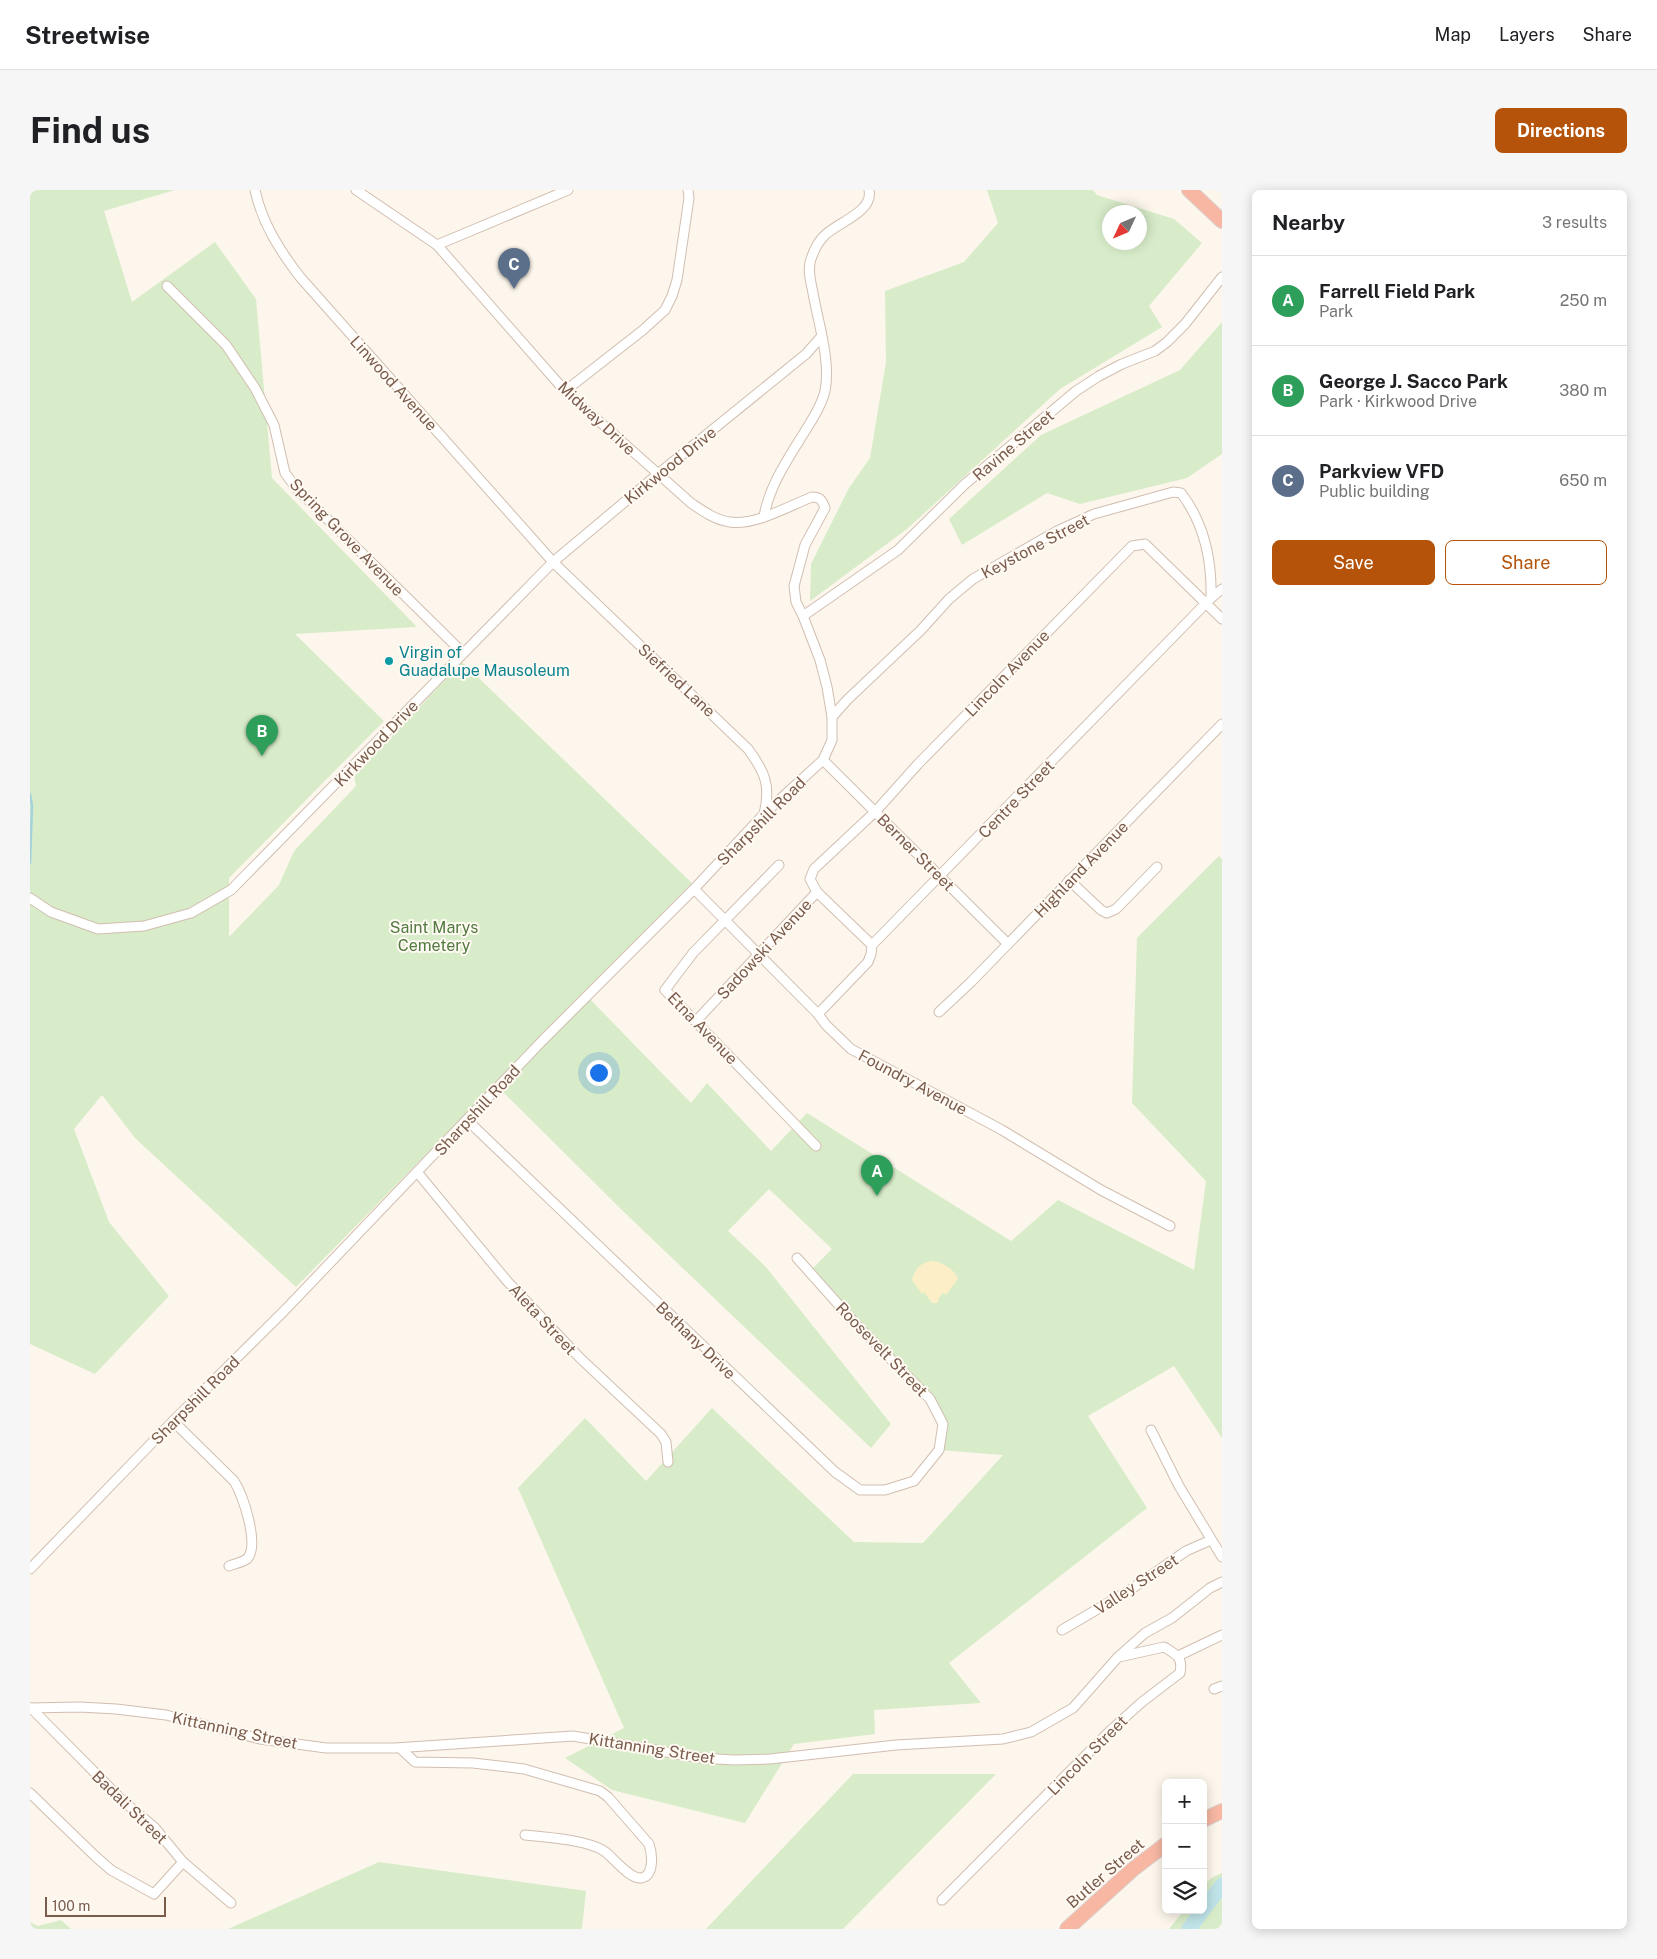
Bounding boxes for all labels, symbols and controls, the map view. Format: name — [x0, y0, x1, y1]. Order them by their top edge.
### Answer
text: Streetwise — [25, 21, 150, 49]
text: Map — [1435, 24, 1471, 45]
text: Layers — [1499, 24, 1555, 45]
text: Share — [1583, 24, 1632, 45]
button: Directions — [1495, 108, 1627, 153]
text: Find us — [30, 110, 150, 151]
north arrow — [1102, 205, 1147, 250]
text: Nearby — [1272, 210, 1345, 235]
text: 3 results — [1542, 213, 1607, 232]
pin: C — [498, 248, 530, 289]
text: Farrell Field Park — [1319, 280, 1475, 302]
text: A — [1282, 291, 1294, 310]
text: 250 m — [1560, 291, 1607, 310]
text: Park — [1319, 302, 1353, 321]
street label: Linwood Avenue — [346, 332, 441, 435]
text: George J. Sacco Park — [1319, 370, 1508, 392]
street label: Midway Drive — [554, 378, 639, 459]
text: B — [1283, 381, 1293, 400]
text: 380 m — [1559, 381, 1607, 400]
text: Park · Kirkwood Drive — [1319, 392, 1477, 411]
street label: Ravine Street — [969, 406, 1058, 485]
street label: Kirkwood Drive — [621, 423, 720, 508]
text: Parkview VFD — [1319, 460, 1444, 482]
text: C — [1282, 471, 1294, 490]
text: 650 m — [1559, 471, 1607, 490]
street label: Spring Grove Avenue — [286, 475, 408, 600]
text: Public building — [1319, 482, 1430, 501]
street label: Keystone Street — [978, 510, 1092, 583]
button: Save — [1272, 540, 1435, 585]
button: Share — [1445, 540, 1607, 585]
street label: Lincoln Avenue — [961, 626, 1053, 721]
street label: Siefried Lane — [634, 640, 719, 721]
place label: Virgin of Guadalupe Mausoleum — [399, 643, 570, 680]
marker: Virgin of Guadalupe Mausoleum — [383, 655, 395, 667]
street label: Kirkwood Drive — [330, 696, 422, 790]
pin: B — [246, 715, 278, 756]
street label: Centre Street — [974, 756, 1058, 842]
street label: Sharpshill Road — [713, 773, 809, 869]
street label: Berner Street — [873, 810, 958, 895]
street label: Highland Avenue — [1031, 817, 1132, 921]
street label: Sadowski Avenue — [713, 895, 816, 1003]
park label: Saint Marys Cemetery — [390, 918, 478, 955]
street label: Etna Avenue — [664, 988, 742, 1068]
street label: Foundry Avenue — [855, 1046, 970, 1119]
your location — [586, 1060, 612, 1086]
street label: Sharpshill Road — [430, 1061, 524, 1160]
pin: A — [861, 1155, 893, 1196]
street label: Aleta Street — [505, 1280, 580, 1359]
street label: Bethany Drive — [652, 1298, 739, 1383]
street label: Roosevelt Street — [832, 1298, 931, 1400]
street label: Sharpshill Road — [147, 1352, 243, 1448]
street label: Valley Street — [1091, 1550, 1182, 1619]
street label: Kittanning Street — [170, 1708, 299, 1753]
street label: Lincoln Street — [1044, 1712, 1131, 1799]
street label: Kittanning Street — [587, 1729, 716, 1768]
street label: Badali Street — [88, 1767, 171, 1848]
map controls — [1162, 1779, 1207, 1914]
button: + — [1162, 1779, 1207, 1824]
button: − — [1162, 1824, 1207, 1869]
street label: Butler Street — [1063, 1835, 1148, 1912]
button: layers — [1162, 1869, 1207, 1914]
scale bar — [45, 1894, 166, 1917]
text: 100 m — [52, 1898, 90, 1914]

